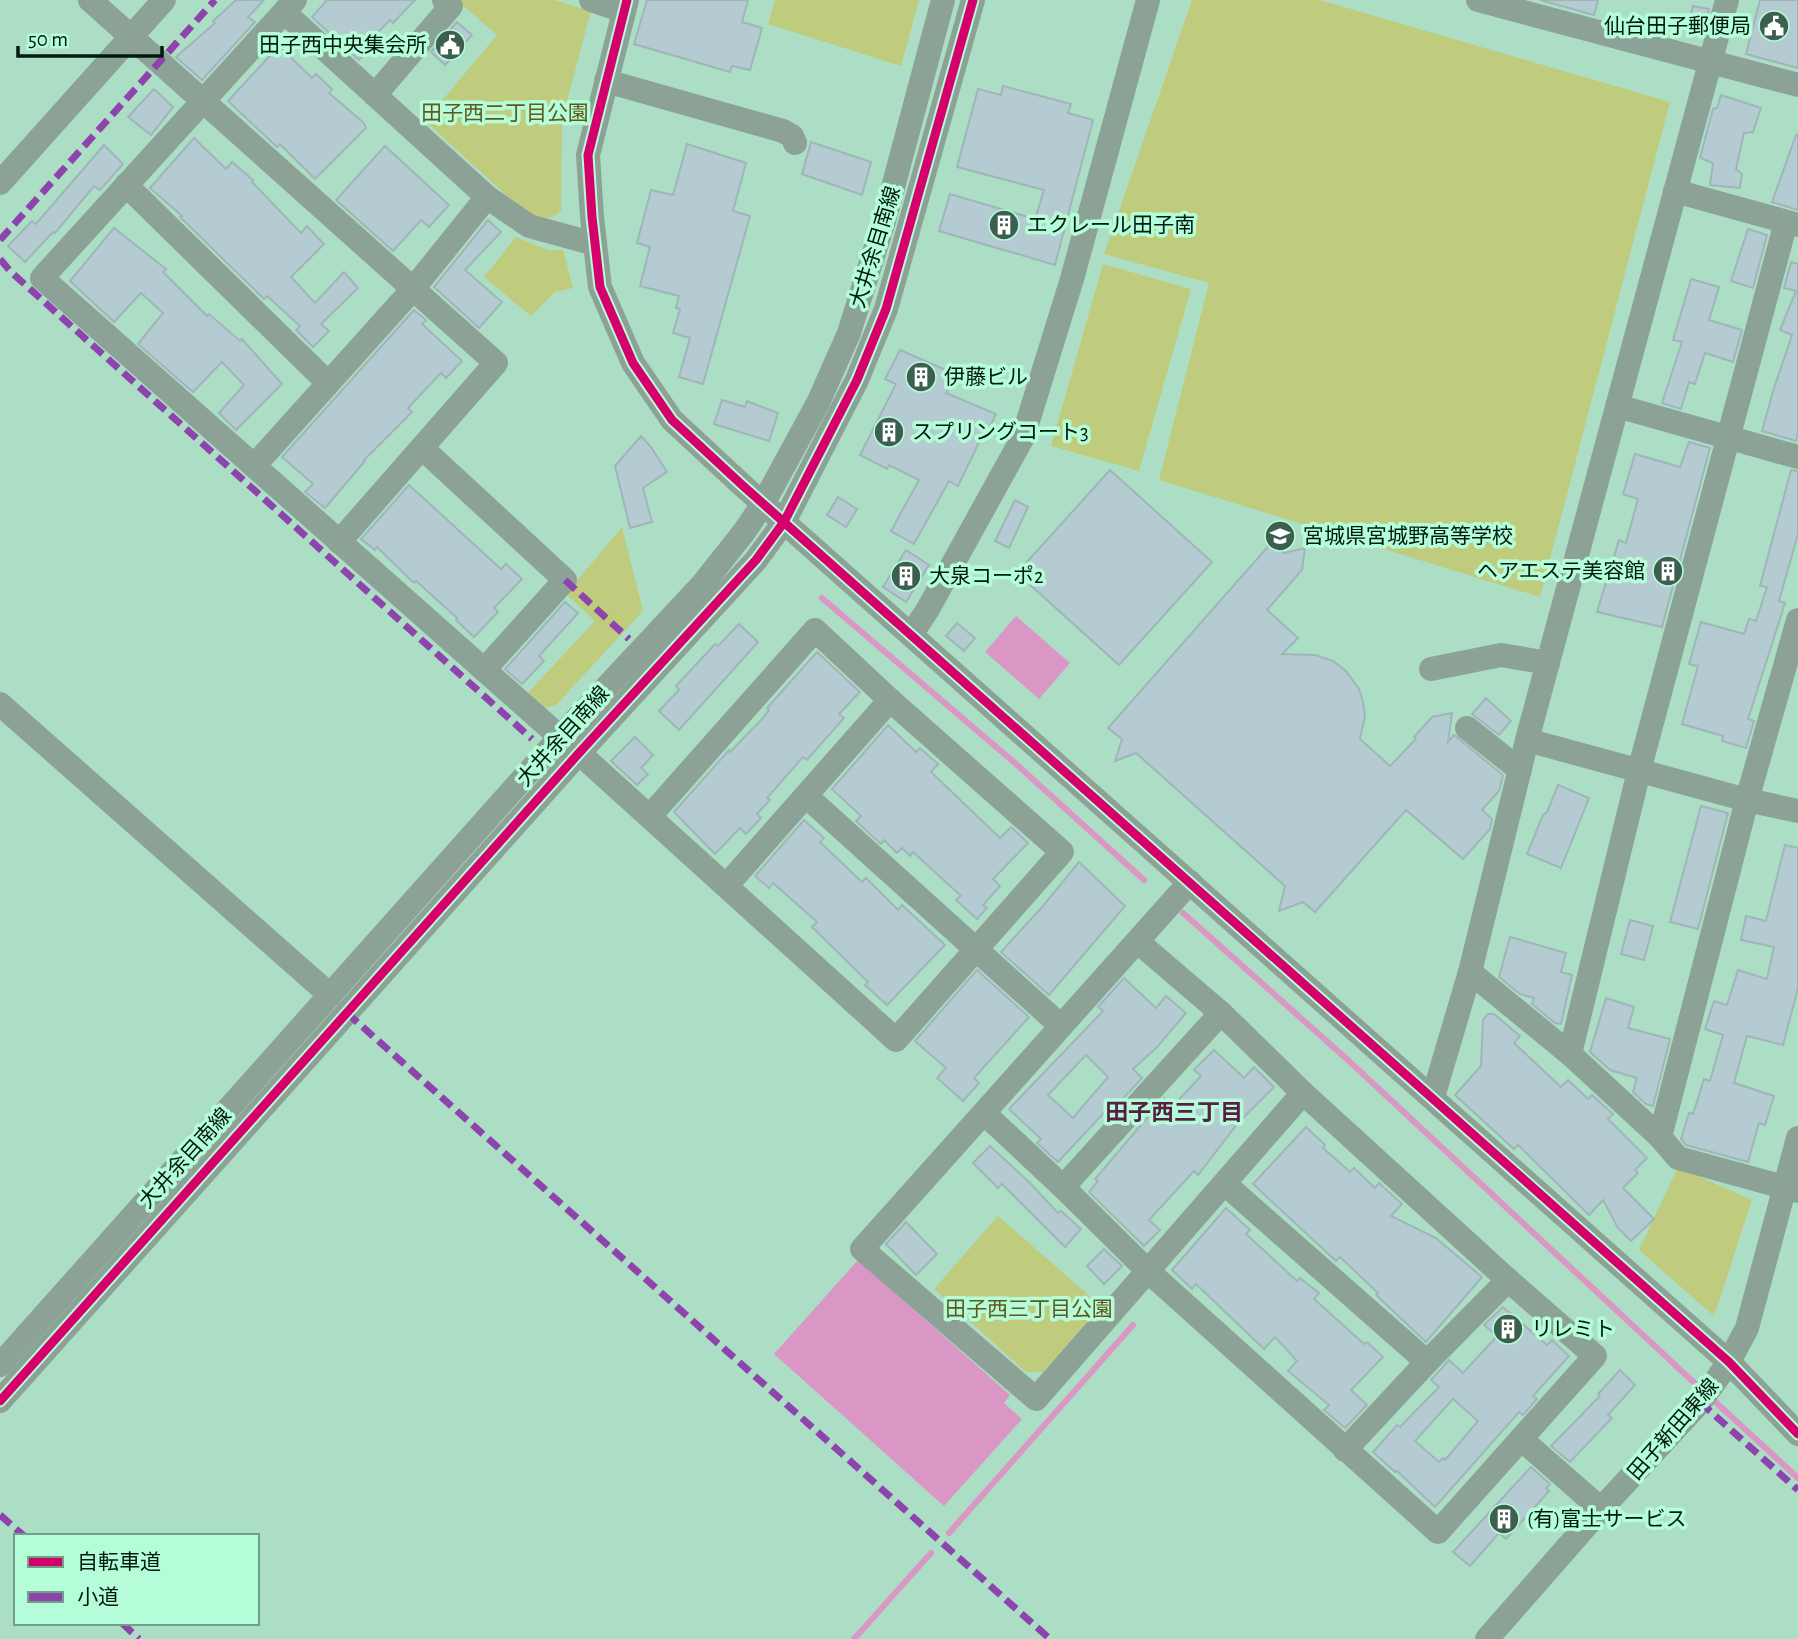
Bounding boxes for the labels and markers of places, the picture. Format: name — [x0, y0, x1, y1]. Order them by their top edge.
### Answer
public building icon: 仙台田子郵便局 — [1757, 9, 1791, 43]
place label: 仙台田子郵便局 — [1604, 15, 1751, 37]
public building icon: 田子西中央集会所 — [433, 28, 467, 62]
place label: 田子西中央集会所 — [259, 34, 427, 56]
building icon: エクレール田子南 — [987, 208, 1021, 242]
place label: エクレール田子南 — [1027, 214, 1195, 236]
building icon: 伊藤ビル — [904, 360, 938, 394]
place label: 伊藤ビル — [944, 366, 1028, 388]
building icon: スプリングコート3 — [872, 415, 906, 449]
place label: スプリングコート3 — [912, 421, 1089, 443]
school or university icon: 宮城県宮城野高等学校 — [1263, 519, 1297, 553]
place label: 宮城県宮城野高等学校 — [1303, 525, 1513, 547]
building icon: ヘアエステ美容館 — [1651, 554, 1685, 588]
building icon: 大泉コーポ2 — [889, 559, 923, 593]
place label: ヘアエステ美容館 — [1477, 560, 1645, 582]
place label: 大泉コーポ2 — [929, 565, 1044, 587]
building icon: リレミト — [1491, 1312, 1525, 1346]
place label: リレミト — [1531, 1319, 1615, 1340]
building icon: (有)富士サービス — [1487, 1502, 1521, 1536]
place label: (有)富士サービス — [1527, 1508, 1686, 1530]

